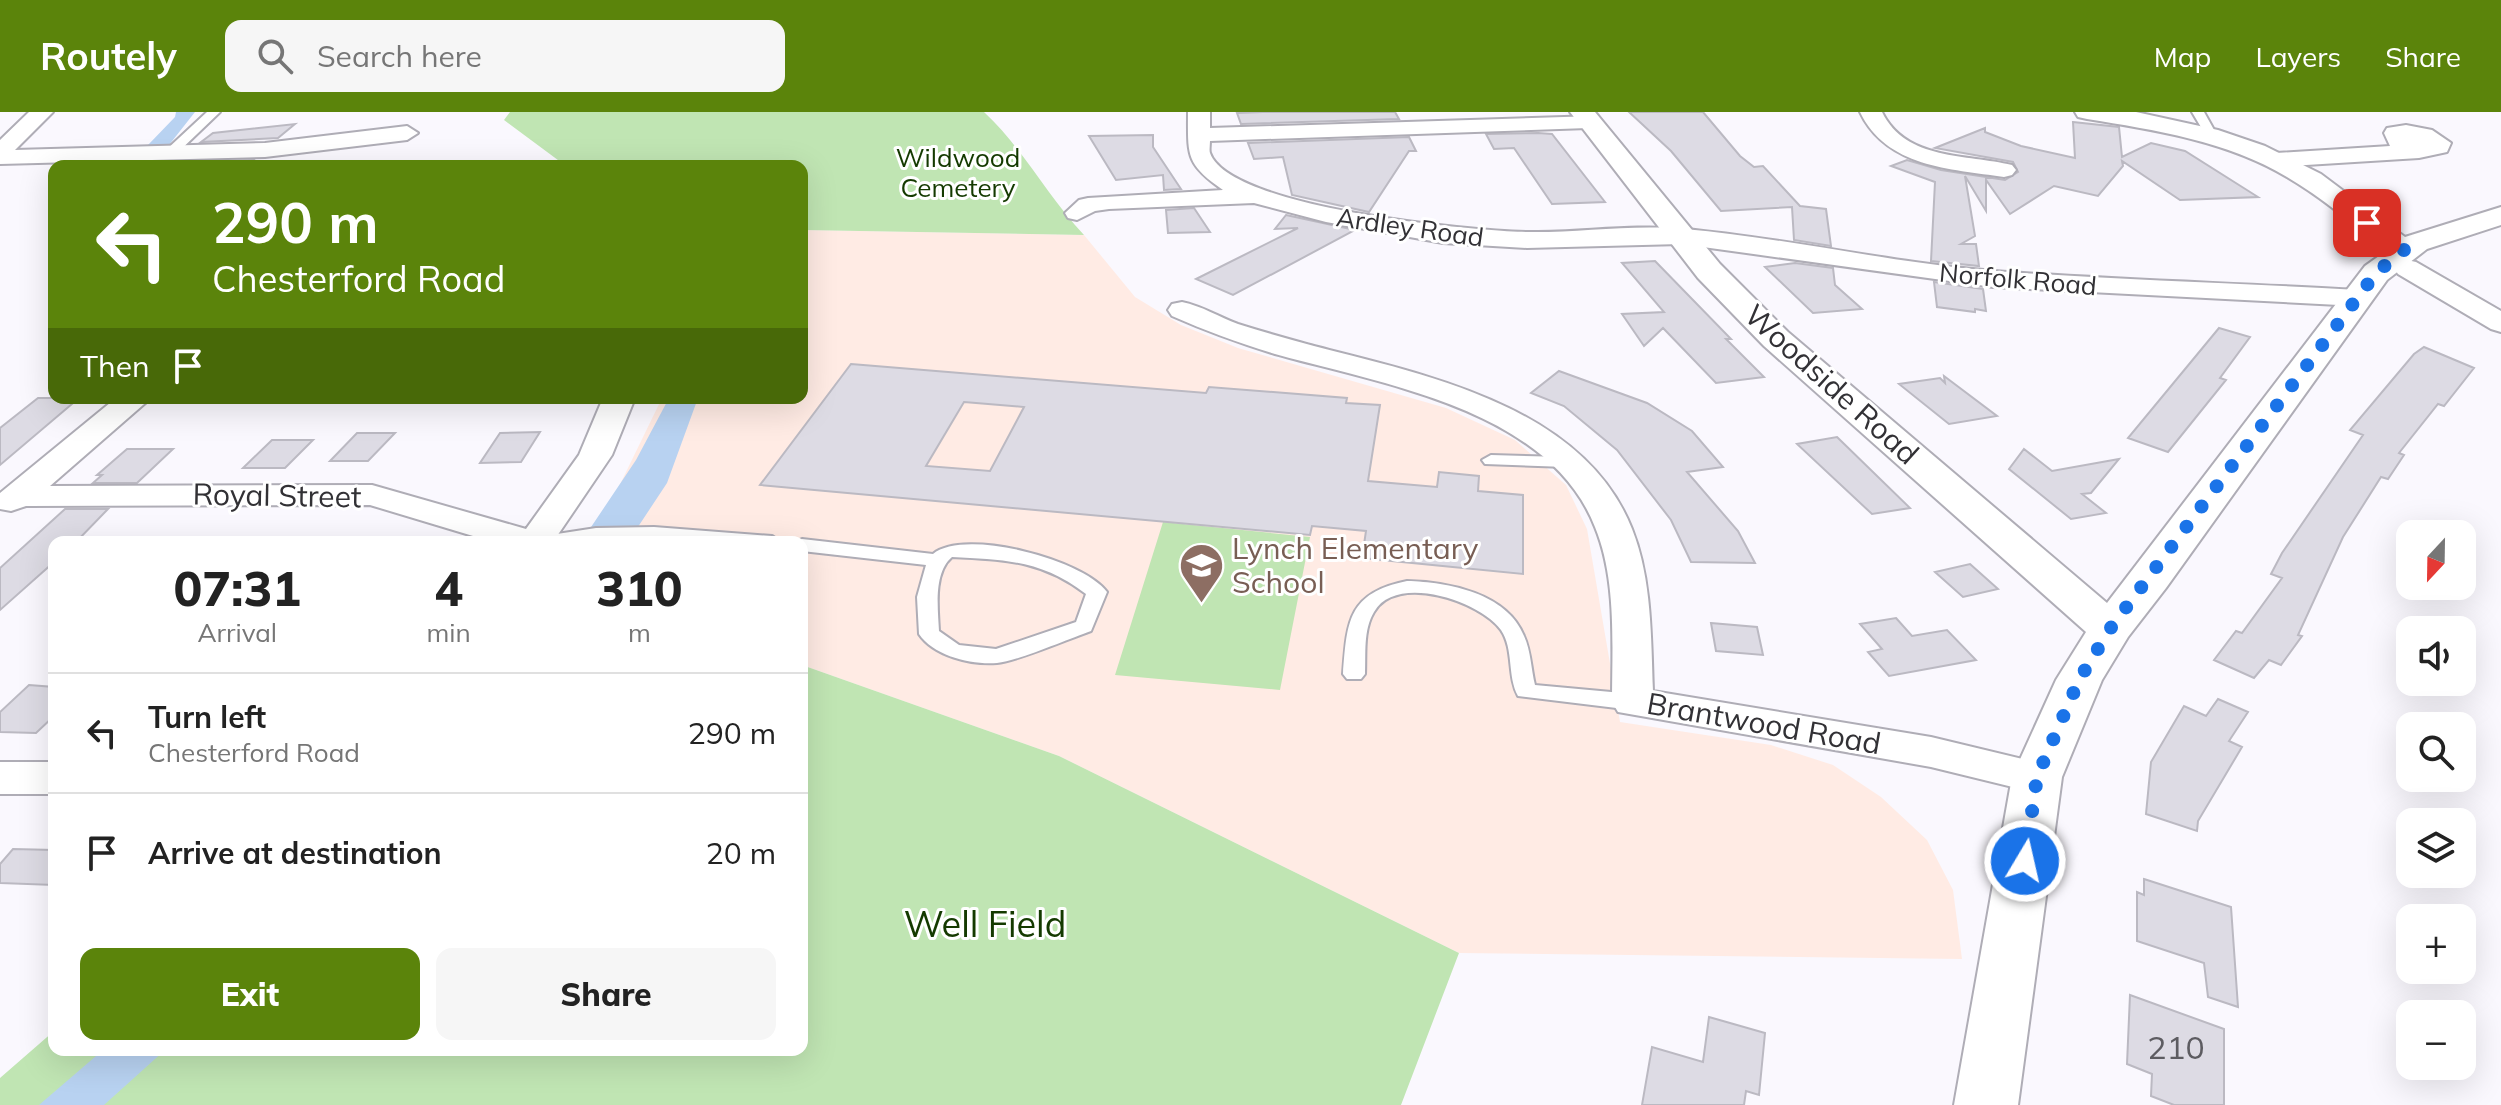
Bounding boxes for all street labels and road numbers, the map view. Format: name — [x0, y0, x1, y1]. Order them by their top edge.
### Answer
street label: Ardley Road — [1334, 200, 1486, 254]
street label: Norfolk Road — [1938, 256, 2098, 302]
street label: Woodside Road — [1737, 296, 1927, 472]
street label: Royal Street — [192, 475, 362, 515]
street label: Brantwood Road — [1644, 684, 1884, 762]

